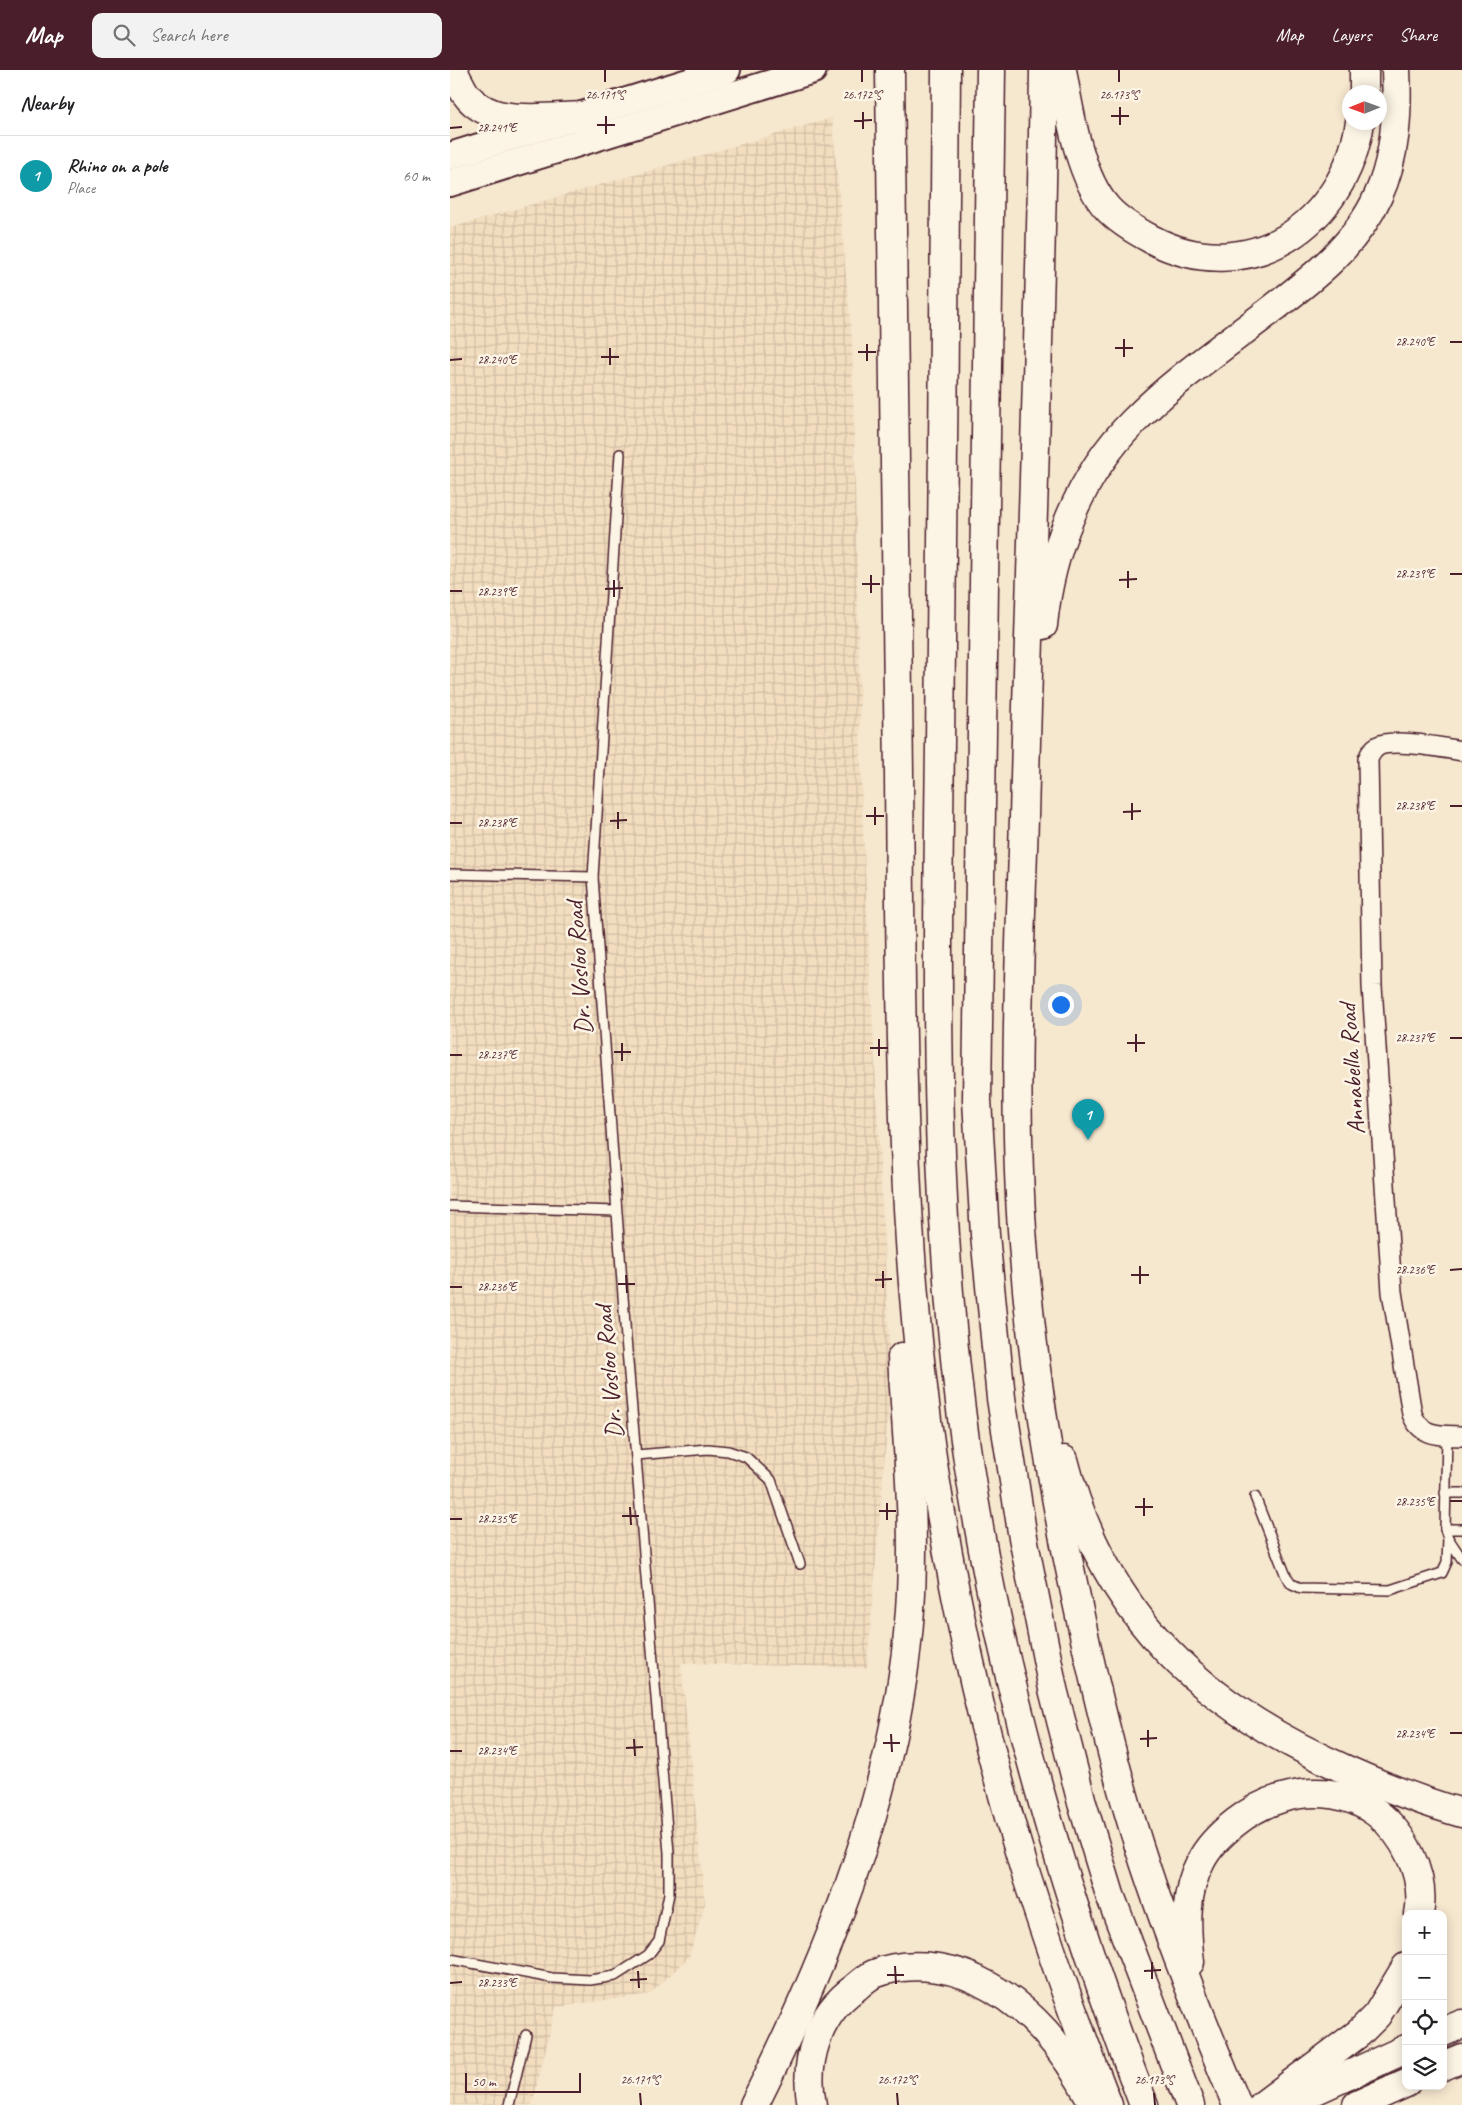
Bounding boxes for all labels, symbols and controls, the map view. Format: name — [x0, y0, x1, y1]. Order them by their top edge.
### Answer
search box — [92, 13, 442, 58]
text: Map — [25, 20, 62, 50]
icon: search — [110, 21, 138, 49]
text: Search here — [150, 23, 228, 47]
text: Map — [1276, 24, 1304, 46]
text: Layers — [1332, 24, 1371, 46]
text: Share — [1399, 24, 1437, 46]
north arrow — [1342, 85, 1387, 130]
text: 26.171°S — [586, 87, 626, 103]
text: 26.172°S — [843, 87, 883, 103]
text: 26.173°S — [1100, 87, 1140, 103]
text: Nearby — [20, 90, 73, 116]
text: 28.241°E — [477, 120, 518, 136]
text: Rhino on a pole — [67, 154, 167, 178]
text: 1 — [32, 166, 40, 186]
text: 60 m — [403, 166, 430, 186]
text: Place — [67, 178, 95, 198]
text: 28.240°E — [1395, 334, 1436, 350]
text: 28.240°E — [477, 352, 518, 368]
text: 28.239°E — [1395, 566, 1436, 582]
text: 28.239°E — [477, 584, 518, 600]
text: 28.238°E — [1395, 798, 1436, 814]
text: 28.238°E — [477, 815, 518, 831]
street label: Dr. Vosloo Road — [558, 896, 600, 1036]
your location — [1048, 992, 1074, 1018]
street label: Annabella Road — [1331, 999, 1373, 1136]
text: 28.237°E — [1395, 1030, 1436, 1046]
text: 28.237°E — [477, 1047, 518, 1063]
pin: 1 — [1072, 1099, 1104, 1140]
text: 28.236°E — [1395, 1262, 1436, 1278]
text: 28.236°E — [477, 1279, 518, 1295]
street label: Dr. Vosloo Road — [587, 1300, 631, 1440]
text: 28.235°E — [1395, 1494, 1436, 1510]
text: 28.235°E — [477, 1511, 518, 1527]
text: 28.234°E — [1395, 1726, 1436, 1742]
text: 28.234°E — [477, 1743, 518, 1759]
map controls — [1402, 1910, 1447, 2090]
button: + — [1402, 1910, 1447, 1955]
button: − — [1402, 1955, 1447, 2000]
text: 28.233°E — [477, 1975, 518, 1991]
button: locate — [1402, 2000, 1447, 2045]
button: layers — [1402, 2045, 1447, 2090]
scale bar — [465, 2070, 581, 2093]
text: 26.171°S — [621, 2072, 661, 2088]
text: 26.172°S — [878, 2072, 918, 2088]
text: 26.173°S — [1135, 2072, 1175, 2088]
text: 50 m — [472, 2073, 496, 2090]

